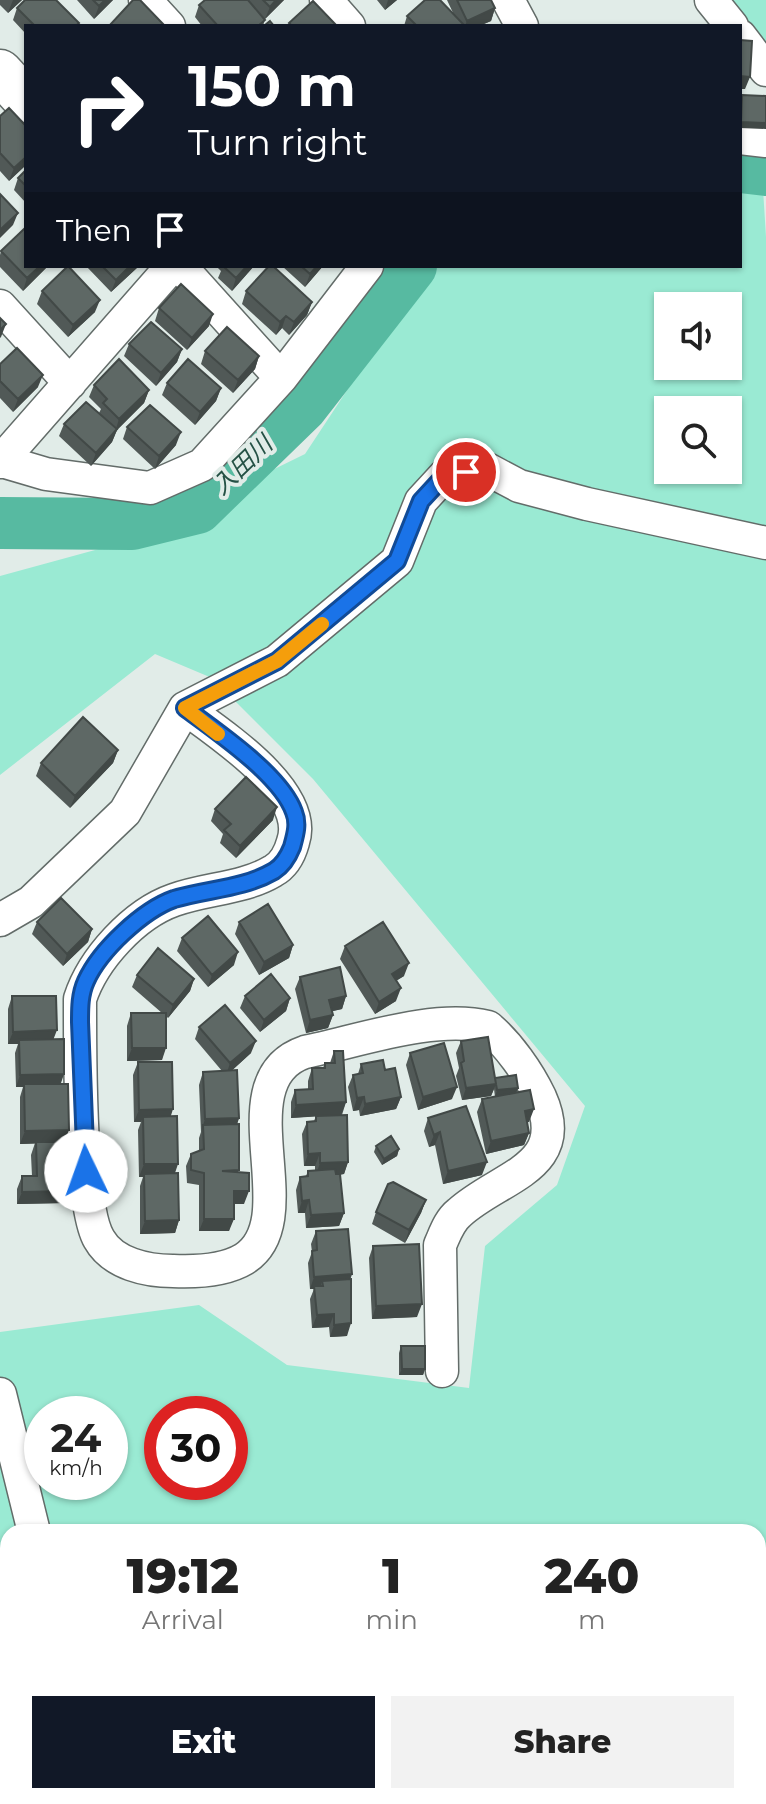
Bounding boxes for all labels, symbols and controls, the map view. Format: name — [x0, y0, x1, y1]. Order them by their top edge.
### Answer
text: 150 m — [188, 52, 356, 120]
icon: right — [56, 56, 160, 160]
text: Turn right — [188, 120, 368, 164]
icon: arrive — [148, 208, 192, 252]
text: Then — [56, 212, 132, 249]
map controls — [654, 292, 742, 484]
button: sound — [654, 292, 742, 380]
button: search — [654, 396, 742, 484]
water label: 入田川 — [206, 427, 280, 500]
pin — [432, 438, 500, 506]
icon: arrive — [444, 450, 488, 494]
position arrow — [44, 1129, 128, 1213]
speed limit sign: 30 — [144, 1396, 248, 1500]
text: 24 — [51, 1413, 101, 1462]
text: km/h — [49, 1456, 103, 1480]
text: 19:12 — [127, 1547, 239, 1605]
text: 1 — [382, 1547, 401, 1605]
text: 240 — [544, 1547, 639, 1605]
text: Arrival — [142, 1604, 224, 1636]
text: min — [366, 1604, 418, 1636]
text: m — [578, 1604, 606, 1636]
button: Exit — [32, 1696, 375, 1788]
button: Share — [391, 1696, 734, 1788]

